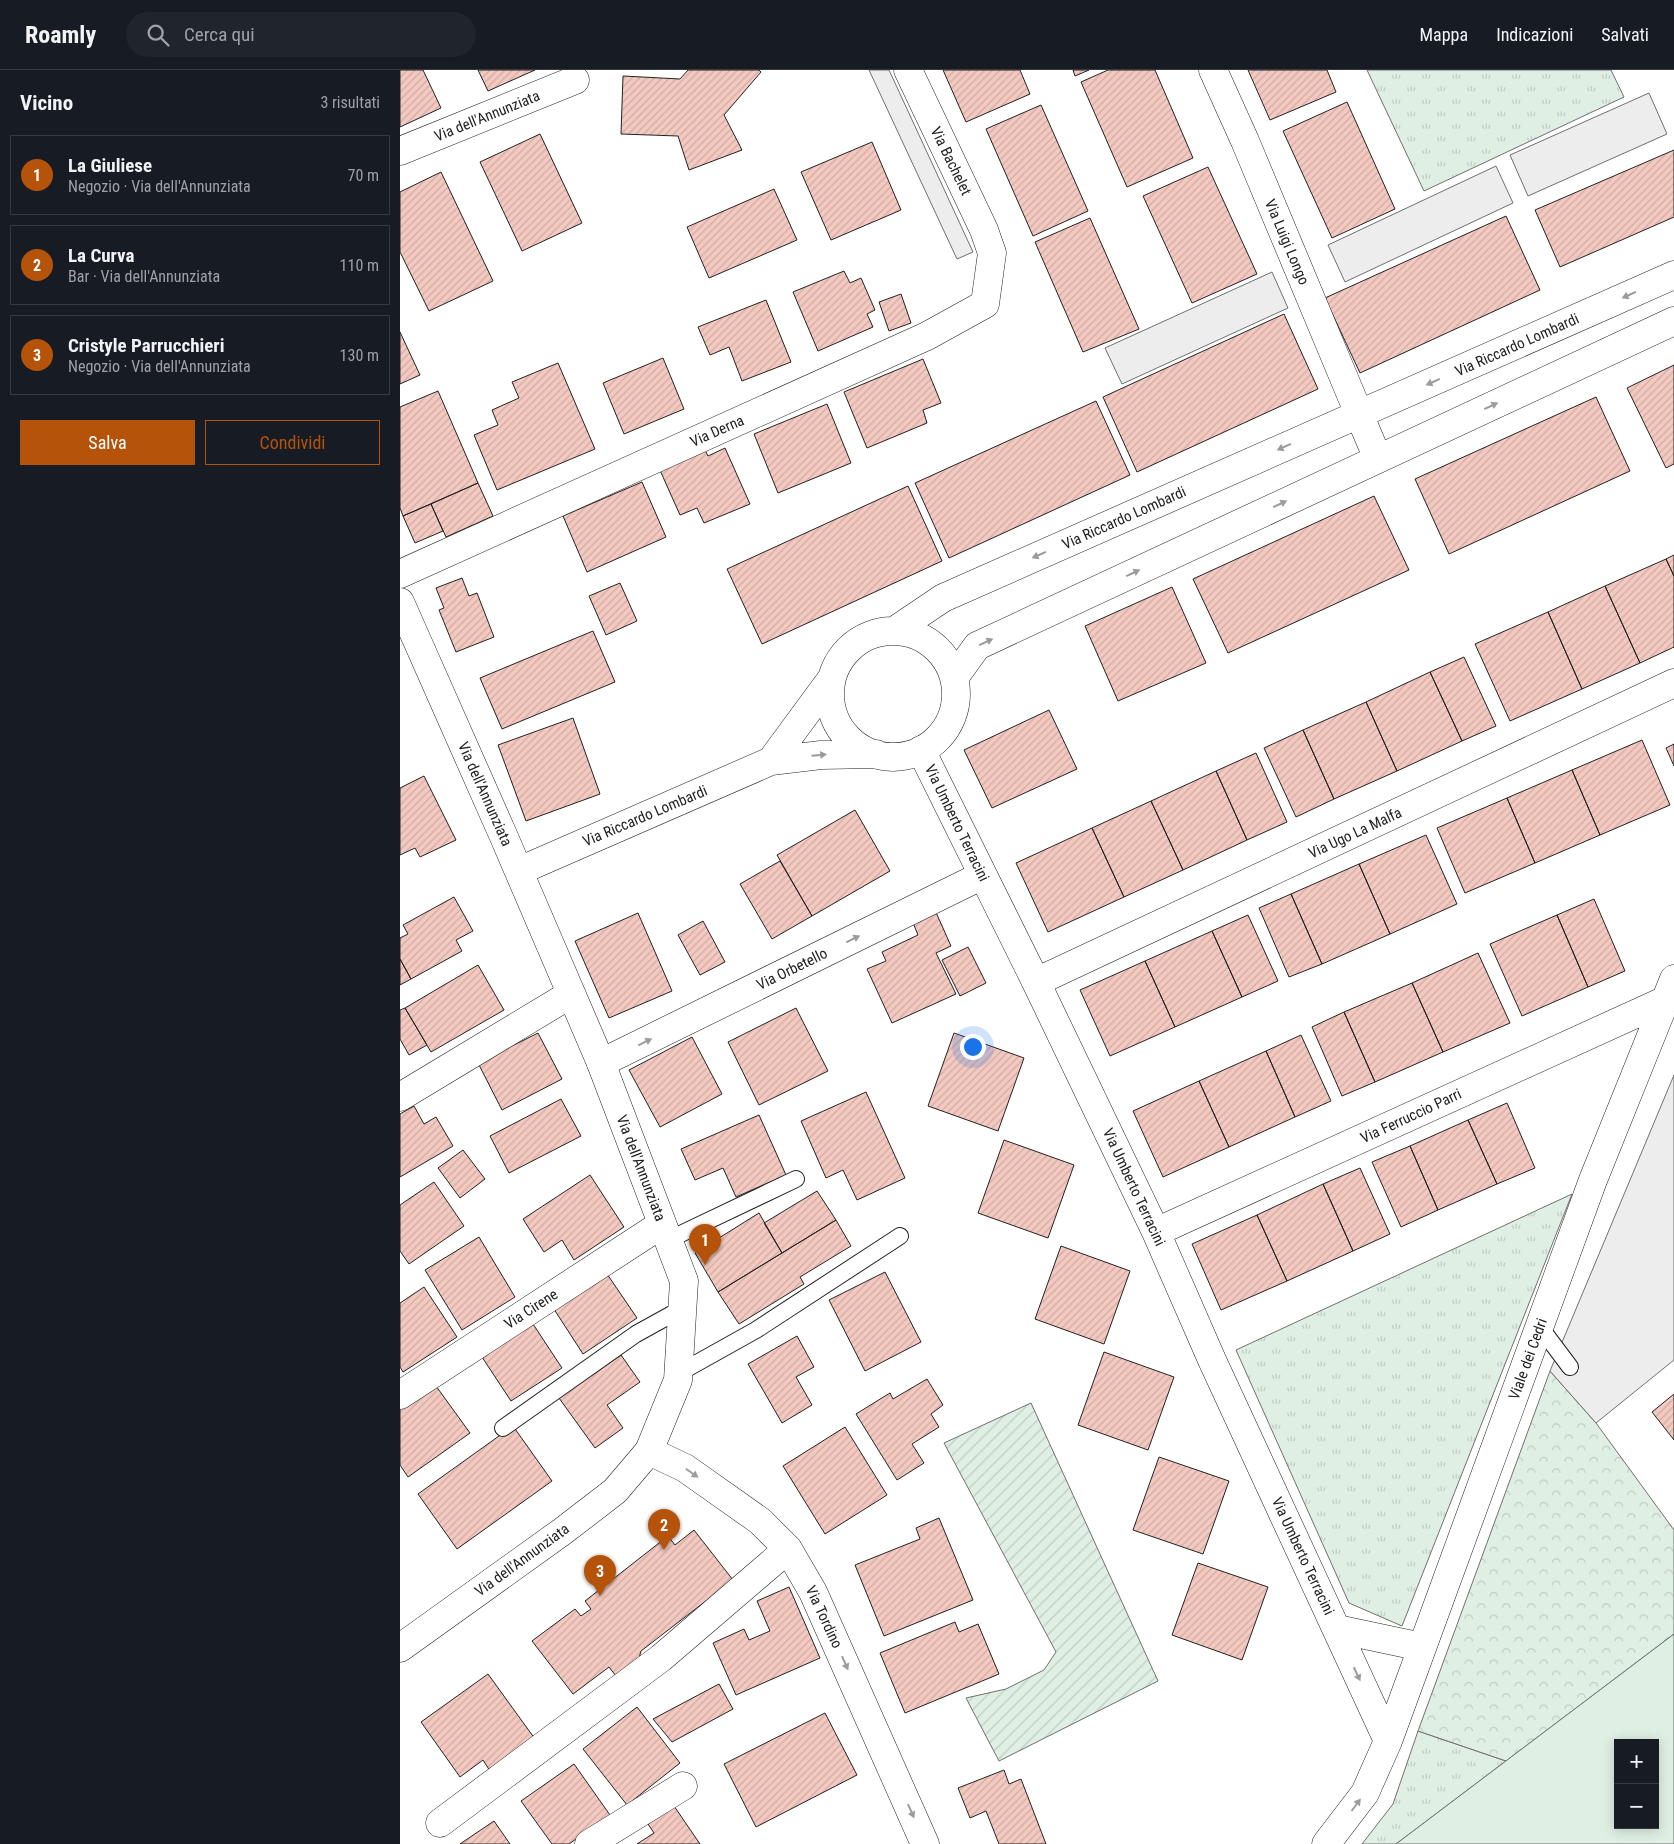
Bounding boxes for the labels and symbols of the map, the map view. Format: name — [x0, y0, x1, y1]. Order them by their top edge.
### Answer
street label: Via dell'Annunziata — [432, 87, 542, 145]
street label: Via Bachelet — [927, 124, 975, 198]
street label: Via Luigi Longo — [1261, 197, 1313, 287]
one-way arrow — [1622, 291, 1636, 299]
street label: Via Riccardo Lombardi — [1452, 310, 1582, 380]
one-way arrow — [1426, 378, 1440, 386]
one-way arrow — [1484, 402, 1498, 410]
street label: Via Derna — [687, 411, 747, 451]
one-way arrow — [1277, 443, 1291, 451]
street label: Via Riccardo Lombardi — [1059, 483, 1189, 553]
one-way arrow — [1273, 500, 1287, 508]
one-way arrow — [1032, 552, 1046, 560]
one-way arrow — [1126, 569, 1140, 577]
one-way arrow — [979, 637, 993, 645]
street label: Via dell'Annunziata — [454, 739, 516, 849]
one-way arrow — [812, 751, 828, 759]
street label: Via Umberto Terracini — [921, 762, 993, 884]
street label: Via Riccardo Lombardi — [580, 782, 710, 850]
street label: Via Ugo La Malfa — [1305, 804, 1405, 862]
one-way arrow — [846, 935, 860, 943]
street label: Via Orbetello — [754, 944, 830, 994]
your location — [960, 1034, 986, 1060]
one-way arrow — [637, 1038, 652, 1046]
street label: Via Ferruccio Parri — [1358, 1085, 1464, 1147]
street label: Via dell'Annunziata — [613, 1112, 669, 1224]
street label: Via Umberto Terracini — [1099, 1125, 1169, 1249]
pin: 1 — [689, 1224, 721, 1265]
street label: Via Cirene — [501, 1285, 561, 1333]
street label: Viale dei Cedri — [1505, 1316, 1551, 1402]
one-way arrow — [685, 1468, 699, 1478]
street label: Via Umberto Terracini — [1268, 1494, 1338, 1618]
pin: 2 — [648, 1509, 680, 1550]
street label: Via dell'Annunziata — [471, 1520, 573, 1600]
pin: 3 — [584, 1555, 616, 1596]
street label: Via Tordino — [802, 1583, 846, 1651]
one-way arrow — [841, 1656, 849, 1670]
one-way arrow — [1353, 1666, 1362, 1681]
one-way arrow — [1350, 1799, 1361, 1812]
one-way arrow — [907, 1804, 915, 1818]

